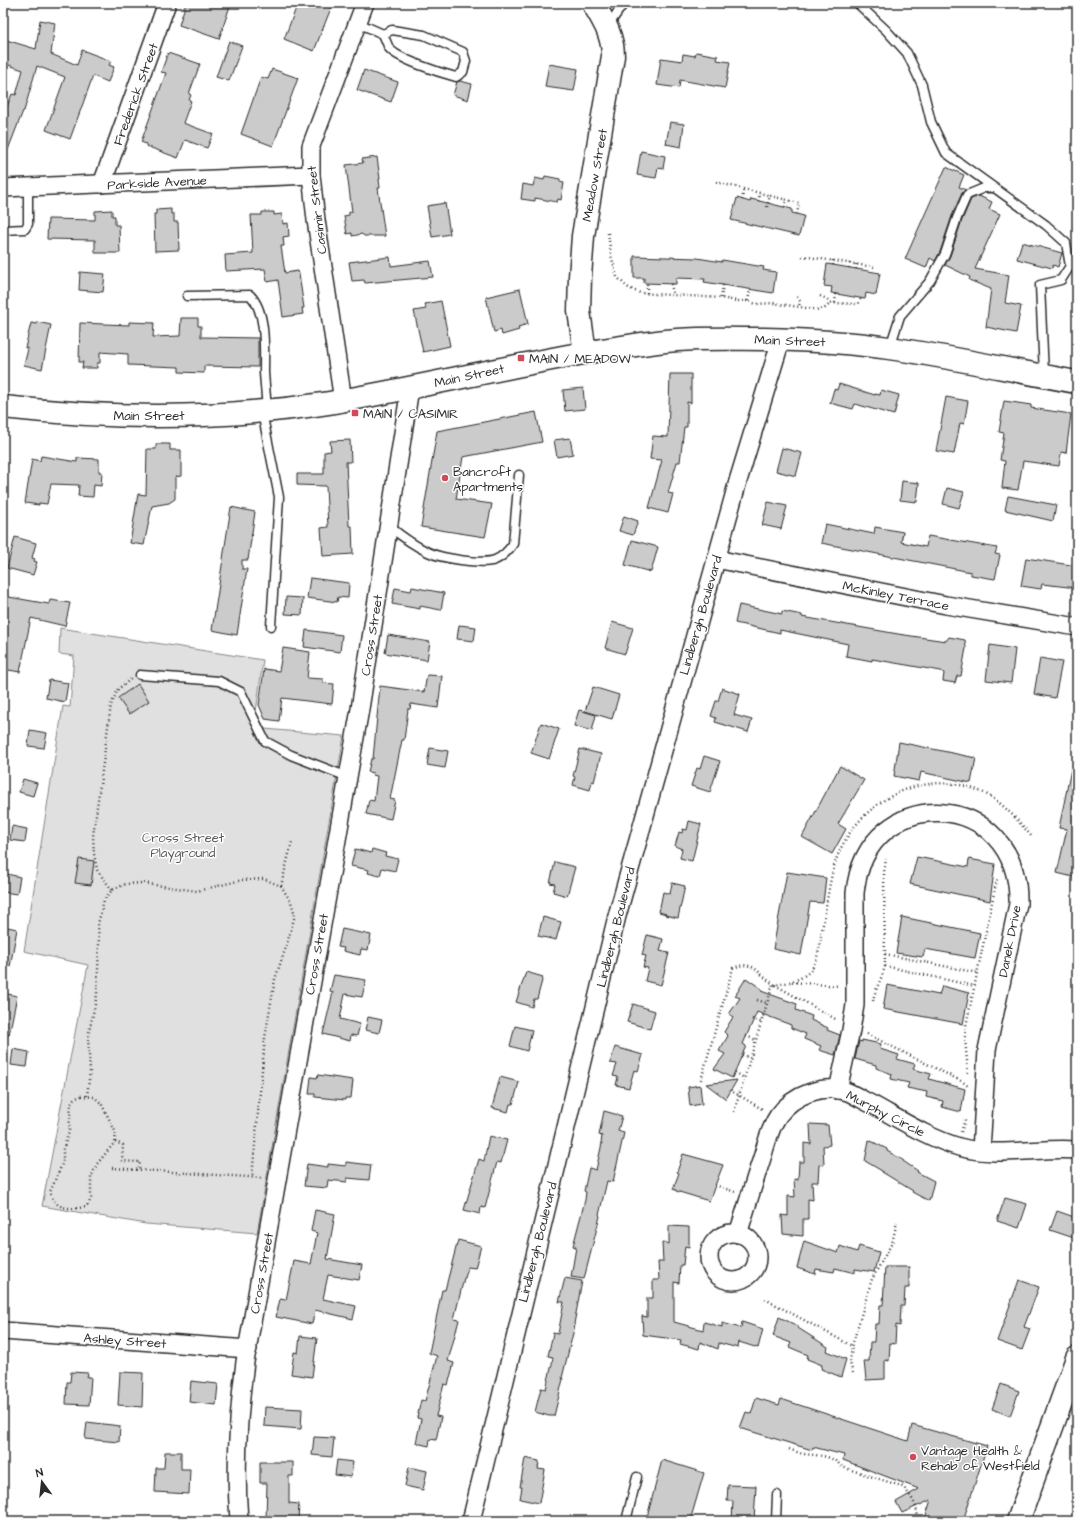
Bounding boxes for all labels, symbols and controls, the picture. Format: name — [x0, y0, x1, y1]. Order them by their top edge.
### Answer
street label: Frederick Street — [109, 40, 163, 148]
street label: Meadow Street — [578, 126, 612, 223]
street label: Casimir Street — [303, 164, 331, 255]
street label: Parkside Avenue — [107, 171, 207, 195]
street label: Main Street — [754, 331, 827, 351]
place label: MAIN / MEADOW — [529, 350, 631, 368]
marker: MAIN / MEADOW — [516, 353, 526, 363]
street label: Main Street — [433, 360, 507, 392]
place label: MAIN / CASIMIR — [363, 405, 458, 423]
street label: Main Street — [113, 407, 185, 425]
marker: MAIN / CASIMIR — [350, 408, 360, 418]
place label: Bancroft Apartments — [453, 463, 524, 496]
marker: Bancroft Apartments — [440, 473, 450, 483]
street label: Lindbergh Boulevard — [675, 553, 728, 677]
street label: McKinley Terrace — [841, 577, 951, 616]
street label: Cross Street — [357, 592, 387, 677]
park label: Cross Street Playground — [142, 829, 225, 863]
street label: Lindbergh Boulevard — [592, 865, 641, 990]
street label: Danek Drive — [994, 904, 1026, 979]
street label: Cross Street — [301, 911, 333, 996]
street label: Murphy Circle — [843, 1086, 928, 1142]
street label: Lindbergh Boulevard — [514, 1180, 563, 1305]
street label: Cross Street — [246, 1230, 278, 1315]
street label: Ashley Street — [83, 1329, 168, 1354]
place label: Vantage Health & Rehab of Westfield — [921, 1442, 1040, 1475]
marker: Vantage Health & Rehab of Westfield — [908, 1452, 918, 1462]
north arrow — [22, 1462, 62, 1502]
text: N — [34, 1465, 45, 1481]

